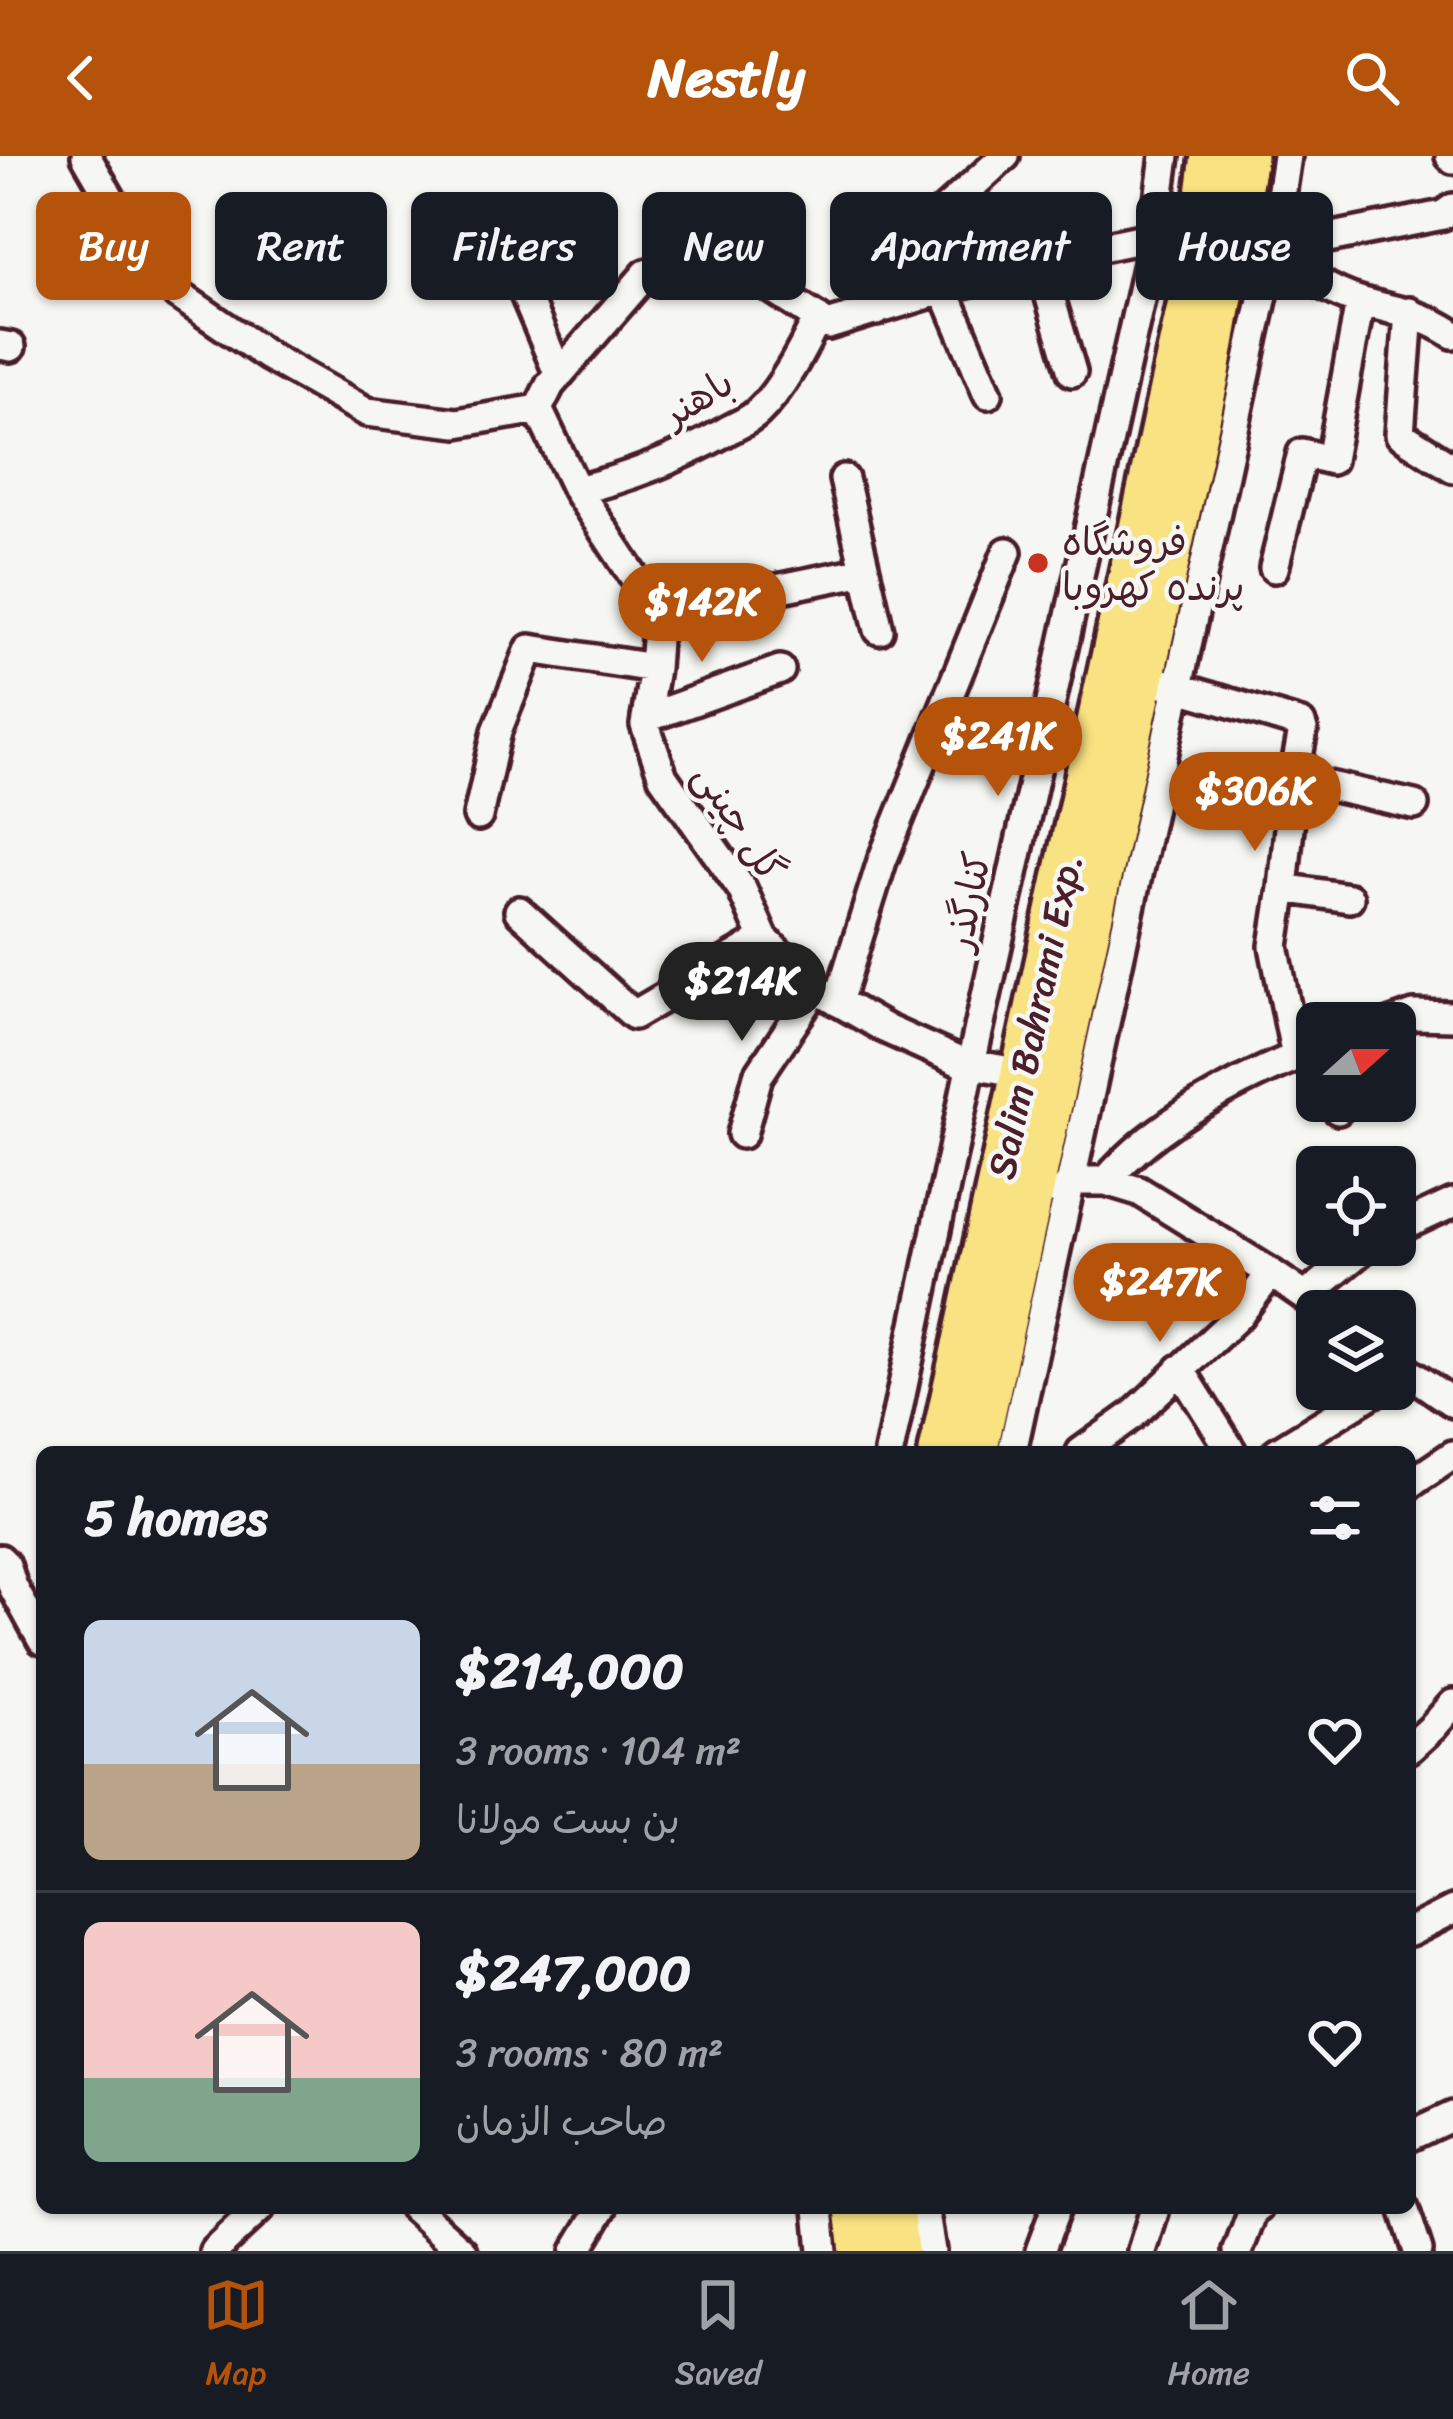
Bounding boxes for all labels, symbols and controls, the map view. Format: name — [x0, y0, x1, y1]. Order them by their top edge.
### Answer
text: Nestly — [648, 30, 805, 126]
icon: back — [48, 45, 114, 111]
icon: search — [1339, 45, 1405, 111]
chip: Buy — [36, 192, 191, 300]
chip: Rent — [215, 192, 387, 300]
chip: Filters — [411, 192, 618, 300]
chip: New — [642, 192, 806, 300]
chip: Apartment — [830, 192, 1112, 300]
chip: House — [1136, 192, 1333, 300]
street label: باهنر — [647, 349, 747, 447]
place label: فروشگاه پرنده کهروبا — [1062, 507, 1245, 621]
marker: فروشگاه پرنده کهروبا — [1025, 550, 1051, 576]
pin: $142K — [618, 563, 786, 665]
text: $142K — [645, 567, 759, 636]
pin: $241K — [914, 697, 1082, 799]
text: $241K — [941, 701, 1055, 770]
street label: گل چینی — [675, 748, 805, 897]
pin: $306K — [1171, 752, 1339, 854]
text: $306K — [1196, 756, 1314, 825]
street label: کنارگذر — [923, 845, 1012, 960]
street label: Salim Bahrami Exp. — [966, 847, 1103, 1185]
pin: $214K — [658, 942, 826, 1044]
text: $214K — [685, 946, 799, 1015]
north arrow — [1296, 1002, 1416, 1122]
map controls — [1296, 1002, 1416, 1410]
button: locate — [1296, 1146, 1416, 1266]
pin: $247K — [1076, 1243, 1244, 1345]
text: $247K — [1100, 1247, 1220, 1316]
button: layers — [1296, 1290, 1416, 1410]
text: 5 homes — [84, 1473, 267, 1563]
icon: filters — [1302, 1485, 1368, 1551]
text: $214,000 — [456, 1626, 684, 1716]
icon: home — [180, 1668, 324, 1812]
icon: heart — [1302, 1707, 1368, 1773]
text: 3 rooms · 104 m² — [456, 1716, 741, 1785]
text: بن بست مولانا — [456, 1785, 680, 1854]
text: $247,000 — [456, 1928, 691, 2018]
icon: home — [180, 1970, 324, 2114]
icon: heart — [1302, 2009, 1368, 2075]
text: 3 rooms · 80 m² — [456, 2018, 723, 2087]
text: صاحب الزمان — [456, 2087, 667, 2156]
tab: Map — [203, 2272, 269, 2402]
tab: Saved — [675, 2272, 762, 2402]
tab: Home — [1168, 2272, 1250, 2402]

